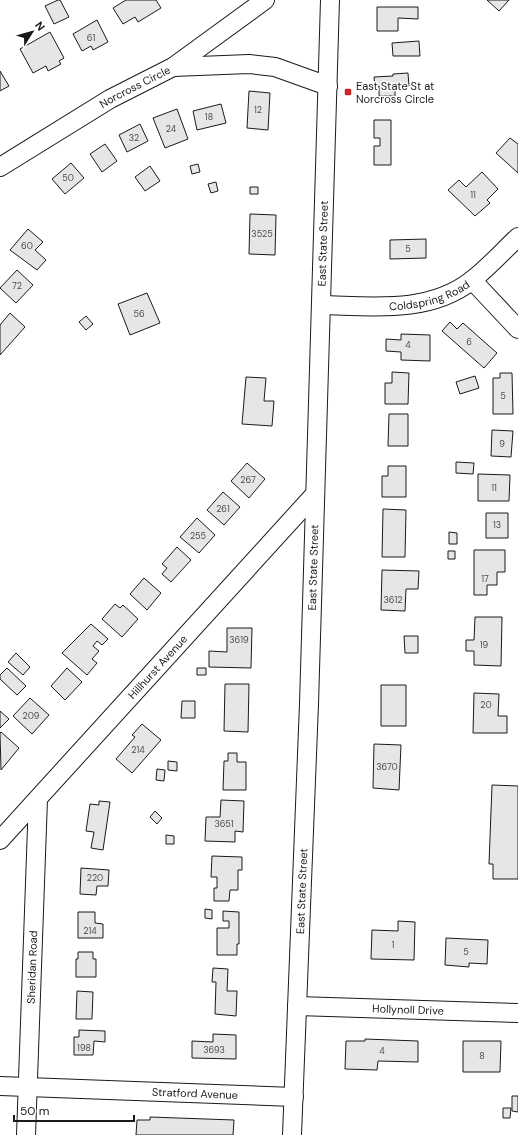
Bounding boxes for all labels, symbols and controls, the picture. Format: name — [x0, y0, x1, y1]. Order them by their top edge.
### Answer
north arrow — [12, 12, 52, 52]
text: N — [32, 19, 48, 33]
house number: 61 — [87, 32, 95, 44]
street label: Norcross Circle — [97, 63, 173, 111]
place label: East State St at Norcross Circle — [356, 79, 434, 106]
marker: East State St at Norcross Circle — [343, 87, 353, 97]
house number: 12 — [254, 104, 262, 116]
house number: 18 — [205, 111, 213, 123]
house number: 24 — [166, 123, 177, 135]
house number: 32 — [129, 132, 139, 144]
house number: 50 — [62, 172, 74, 184]
house number: 11 — [470, 189, 476, 201]
street label: East State Street — [314, 200, 331, 287]
house number: 3525 — [251, 228, 273, 240]
house number: 60 — [21, 240, 33, 252]
house number: 5 — [405, 243, 411, 255]
street label: Coldspring Road — [389, 277, 472, 313]
house number: 72 — [12, 280, 22, 292]
house number: 56 — [133, 308, 145, 320]
house number: 6 — [466, 336, 472, 348]
house number: 4 — [405, 339, 411, 351]
house number: 5 — [500, 390, 506, 402]
house number: 9 — [499, 438, 505, 450]
house number: 267 — [240, 474, 256, 486]
house number: 11 — [491, 482, 497, 494]
house number: 261 — [216, 503, 230, 515]
house number: 13 — [493, 519, 501, 531]
street label: East State Street — [305, 524, 321, 611]
house number: 255 — [190, 530, 206, 542]
house number: 17 — [481, 573, 489, 585]
house number: 3612 — [384, 594, 402, 606]
street label: Hillhurst Avenue — [125, 632, 190, 702]
house number: 3619 — [229, 634, 249, 646]
house number: 19 — [480, 639, 489, 651]
house number: 20 — [480, 699, 492, 711]
house number: 209 — [23, 710, 40, 722]
house number: 214 — [131, 744, 145, 756]
house number: 3670 — [376, 761, 398, 773]
house number: 3651 — [214, 818, 234, 830]
street label: East State Street — [293, 848, 310, 934]
house number: 220 — [87, 872, 103, 884]
house number: 214 — [83, 925, 97, 937]
street label: Sheridan Road — [24, 930, 40, 1004]
house number: 1 — [392, 939, 395, 951]
house number: 5 — [463, 946, 469, 958]
street label: Hollynoll Drive — [372, 1001, 444, 1018]
house number: 198 — [77, 1042, 91, 1054]
house number: 3693 — [203, 1044, 225, 1056]
house number: 4 — [379, 1045, 385, 1057]
house number: 8 — [479, 1050, 485, 1062]
street label: Stratford Avenue — [152, 1085, 238, 1102]
scale bar — [14, 1097, 134, 1123]
text: 50 m — [20, 1103, 49, 1119]

